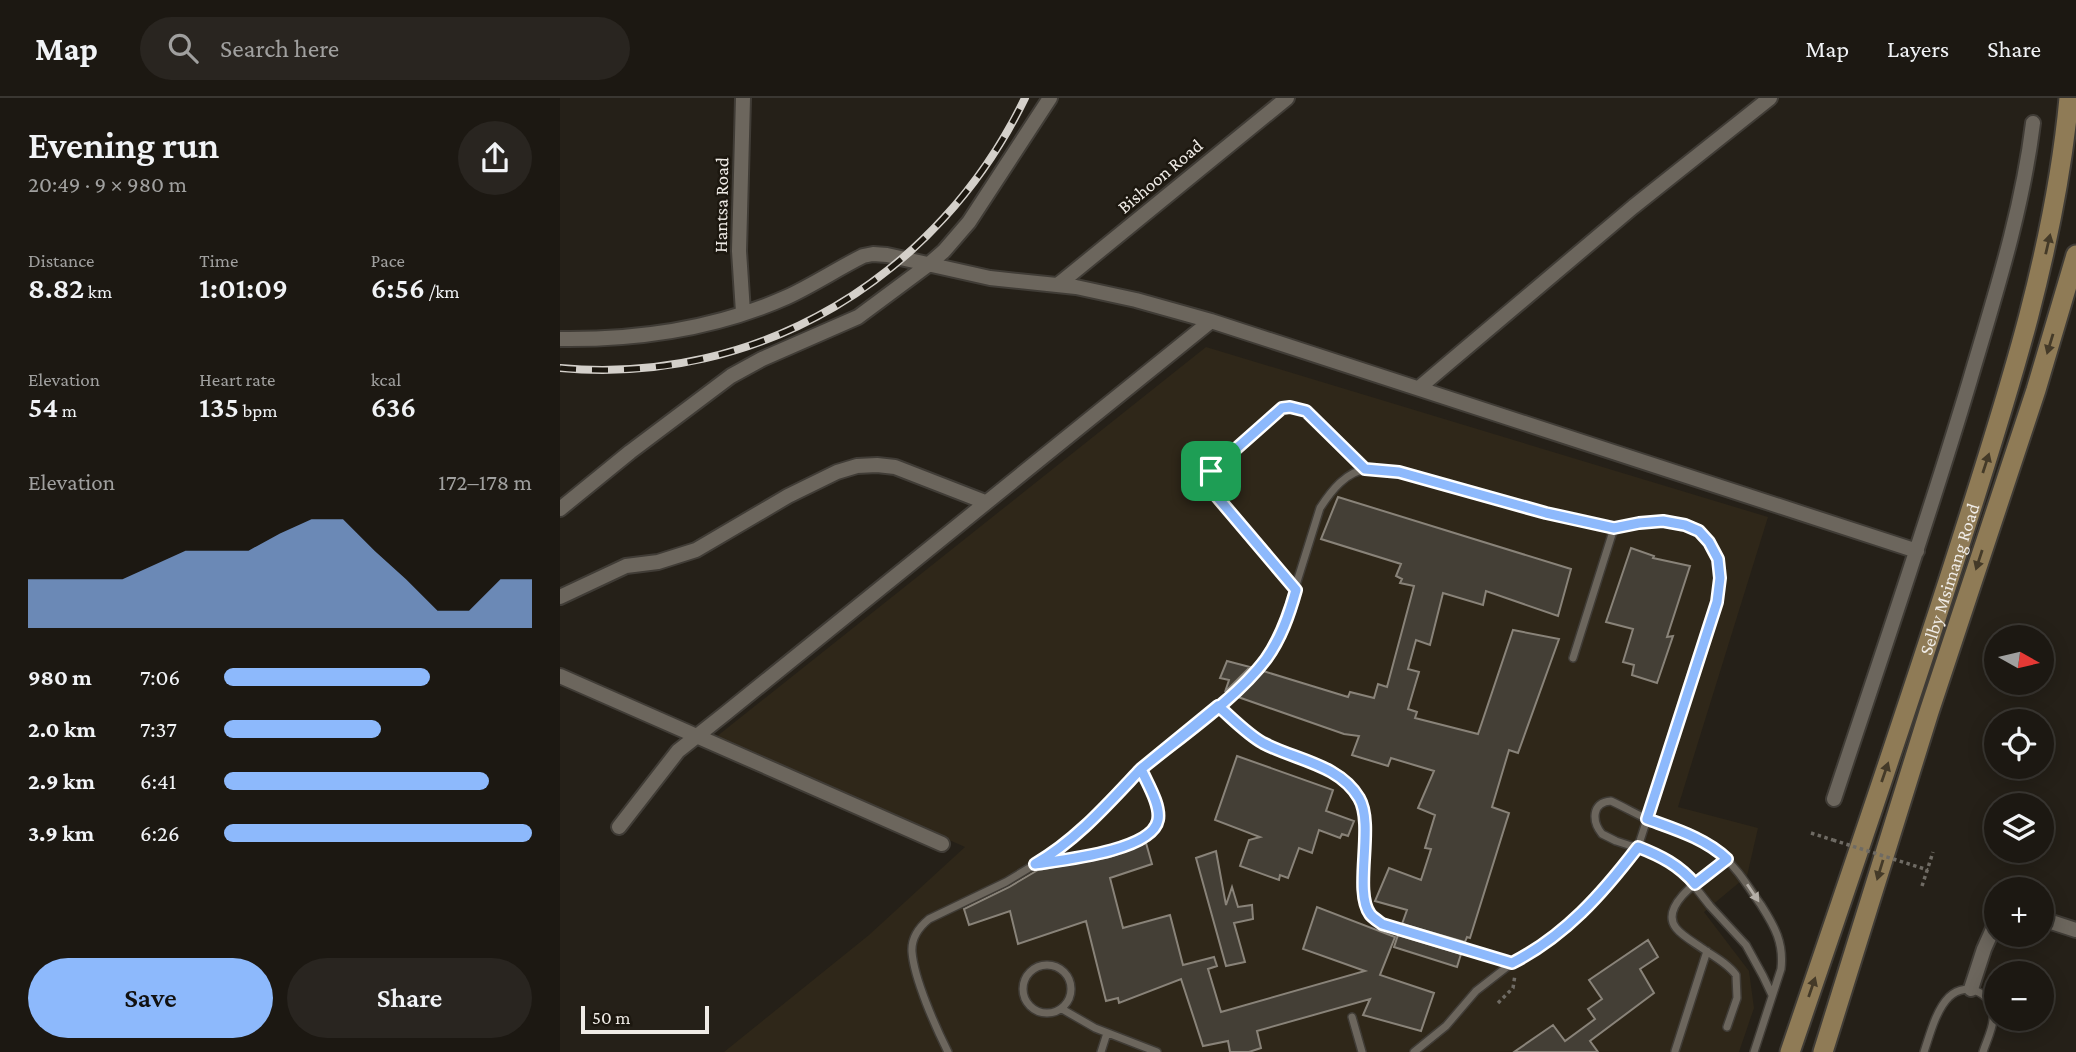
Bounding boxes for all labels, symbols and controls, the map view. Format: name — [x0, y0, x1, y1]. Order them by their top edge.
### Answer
search box — [140, 17, 630, 80]
icon: search — [164, 29, 202, 67]
text: Map — [35, 30, 98, 67]
text: Search here — [220, 34, 339, 63]
text: Map — [1805, 35, 1849, 62]
text: Layers — [1887, 35, 1949, 62]
text: Share — [1987, 35, 2041, 62]
button: share — [458, 121, 532, 195]
text: Evening run — [28, 124, 219, 166]
street label: Bishoon Road — [1113, 134, 1207, 218]
street label: Hantsa Road — [710, 157, 732, 253]
text: 20:49 · 9 × 980 m — [28, 171, 187, 197]
one-way arrow — [2042, 232, 2053, 254]
text: Distance — [28, 250, 94, 271]
text: Time — [199, 250, 238, 271]
text: Pace — [371, 250, 405, 271]
text: 8.82 — [28, 271, 84, 304]
text: 1:01:09 — [199, 271, 288, 304]
text: 6:56 — [371, 271, 425, 304]
text: km — [84, 281, 112, 302]
text: /km — [425, 281, 460, 302]
one-way arrow — [2044, 334, 2055, 355]
text: Elevation — [28, 369, 100, 390]
text: Heart rate — [199, 369, 275, 390]
text: kcal — [371, 369, 401, 390]
text: 54 — [28, 390, 58, 423]
text: 135 — [199, 390, 239, 423]
text: 636 — [371, 390, 416, 423]
text: m — [58, 400, 77, 421]
text: bpm — [239, 400, 278, 421]
pin — [1181, 441, 1241, 501]
icon: arrive — [1192, 452, 1230, 490]
one-way arrow — [1981, 452, 1992, 473]
text: Elevation — [28, 469, 115, 495]
text: 172–178 m — [438, 469, 532, 495]
street label: Selby Msimang Road — [1914, 500, 1983, 657]
one-way arrow — [1973, 550, 1984, 571]
north arrow — [1984, 625, 2054, 695]
map controls — [1984, 625, 2054, 1031]
text: 980 m — [28, 664, 92, 690]
text: 7:06 — [140, 664, 180, 690]
button: locate — [1984, 709, 2054, 779]
text: 2.0 km — [28, 716, 96, 742]
text: 7:37 — [140, 716, 177, 742]
one-way arrow — [1880, 761, 1891, 782]
text: 2.9 km — [28, 768, 95, 794]
text: 6:41 — [140, 768, 176, 794]
button: layers — [1984, 793, 2054, 863]
text: 3.9 km — [28, 820, 94, 846]
text: 6:26 — [140, 820, 180, 846]
one-way arrow — [1874, 860, 1884, 881]
button: + — [1984, 877, 2054, 947]
one-way arrow — [1746, 884, 1759, 903]
button: Save — [28, 958, 273, 1038]
button: Share — [287, 958, 532, 1038]
button: − — [1984, 961, 2054, 1031]
one-way arrow — [1807, 977, 1818, 998]
scale bar — [581, 1003, 709, 1035]
text: 50 m — [592, 1007, 631, 1028]

